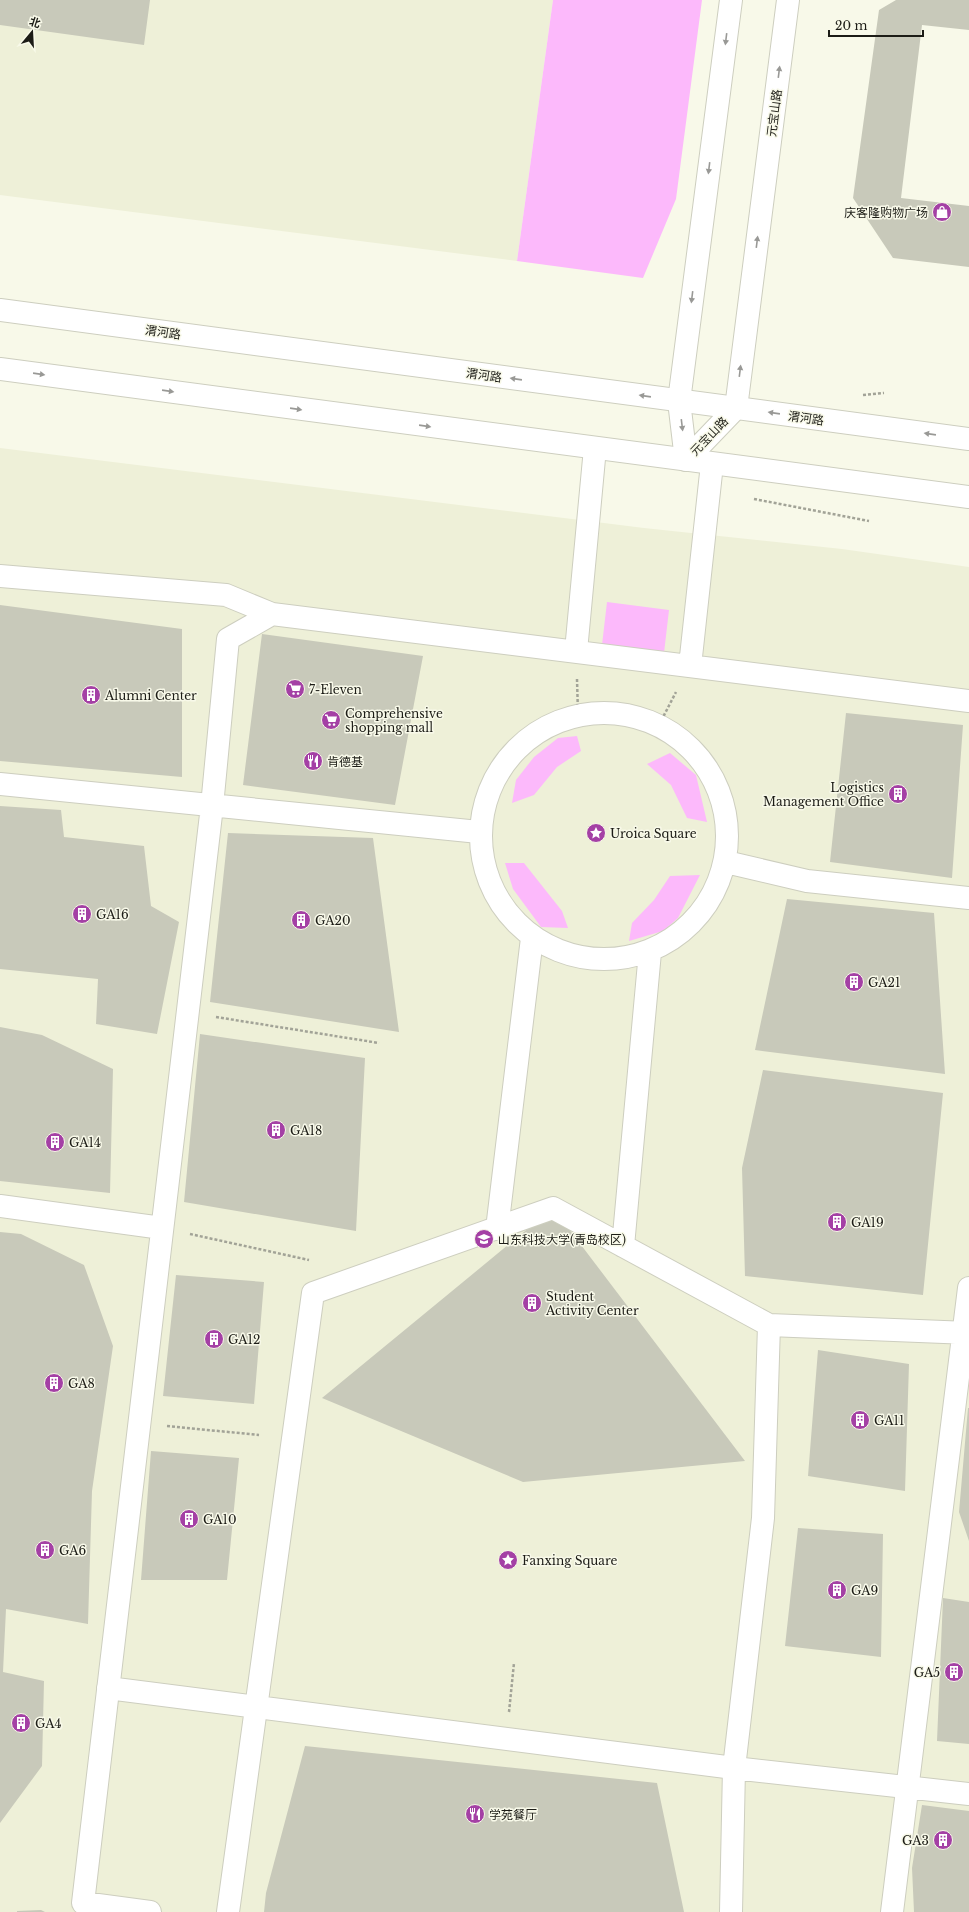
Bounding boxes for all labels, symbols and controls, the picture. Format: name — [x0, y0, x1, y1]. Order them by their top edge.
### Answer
north arrow — [12, 12, 52, 52]
scale bar — [829, 12, 923, 38]
text: 北 — [28, 14, 42, 31]
text: 20 m — [835, 18, 867, 33]
one-way arrow — [723, 33, 729, 45]
one-way arrow — [776, 66, 782, 78]
street label: 元宝山路 — [764, 88, 784, 138]
one-way arrow — [706, 162, 712, 174]
shop icon: 庆客隆购物广场 — [931, 201, 953, 223]
place label: 庆客隆购物广场 — [844, 205, 928, 220]
one-way arrow — [754, 236, 760, 248]
one-way arrow — [689, 290, 695, 303]
street label: 渭河路 — [144, 322, 182, 342]
street label: 渭河路 — [465, 365, 503, 385]
one-way arrow — [737, 365, 744, 377]
one-way arrow — [33, 371, 45, 377]
one-way arrow — [510, 376, 522, 382]
one-way arrow — [161, 388, 174, 395]
one-way arrow — [639, 393, 651, 399]
one-way arrow — [290, 405, 302, 412]
street label: 渭河路 — [787, 408, 825, 428]
one-way arrow — [768, 410, 780, 416]
street label: 元宝山路 — [687, 414, 731, 458]
one-way arrow — [679, 419, 685, 431]
one-way arrow — [419, 423, 431, 429]
one-way arrow — [924, 431, 936, 437]
supermarket icon: 7-Eleven — [284, 678, 306, 700]
place label: 7-Eleven — [309, 682, 362, 697]
building icon: Alumni Center — [80, 684, 102, 706]
place label: Alumni Center — [104, 688, 197, 703]
place label: Comprehensive shopping mall — [345, 706, 443, 735]
supermarket icon: Comprehensive shopping mall — [320, 709, 342, 731]
restaurant icon: 肯德基 — [302, 750, 324, 772]
place label: 肯德基 — [327, 754, 363, 769]
place label: Logistics Management Office — [763, 780, 884, 809]
building icon: Logistics Management Office — [887, 783, 909, 805]
place icon: Uroica Square — [585, 822, 607, 844]
place label: Uroica Square — [610, 826, 697, 841]
building icon: GA16 — [71, 903, 93, 925]
place label: GA16 — [96, 907, 129, 922]
building icon: GA20 — [290, 909, 312, 931]
place label: GA20 — [315, 913, 351, 928]
building icon: GA21 — [843, 971, 865, 993]
place label: GA21 — [868, 975, 900, 990]
building icon: GA18 — [265, 1119, 287, 1141]
place label: GA18 — [290, 1123, 322, 1138]
building icon: GA14 — [44, 1131, 66, 1153]
place label: GA14 — [69, 1135, 101, 1150]
building icon: GA19 — [826, 1211, 848, 1233]
place label: GA19 — [851, 1215, 884, 1230]
school or university icon: 山东科技大学(青岛校区) — [473, 1228, 495, 1250]
place label: 山东科技大学(青岛校区) — [498, 1232, 626, 1247]
place label: Student Activity Center — [545, 1289, 639, 1318]
building icon: Student Activity Center — [521, 1292, 543, 1314]
building icon: GA12 — [203, 1328, 225, 1350]
place label: GA12 — [228, 1332, 260, 1347]
building icon: GA8 — [43, 1372, 65, 1394]
place label: GA8 — [68, 1376, 95, 1391]
building icon: GA11 — [849, 1409, 871, 1431]
place label: GA11 — [874, 1413, 904, 1428]
building icon: GA10 — [178, 1508, 200, 1530]
place label: GA10 — [203, 1512, 236, 1527]
building icon: GA6 — [34, 1539, 56, 1561]
place label: GA6 — [59, 1543, 87, 1558]
place icon: Fanxing Square — [497, 1549, 519, 1571]
place label: Fanxing Square — [522, 1553, 618, 1568]
building icon: GA9 — [826, 1579, 848, 1601]
place label: GA9 — [851, 1583, 878, 1598]
building icon: GA5 — [943, 1661, 965, 1683]
place label: GA5 — [914, 1665, 940, 1680]
building icon: GA4 — [10, 1712, 32, 1734]
place label: GA4 — [35, 1716, 62, 1731]
restaurant icon: 学苑餐厅 — [464, 1803, 486, 1825]
place label: 学苑餐厅 — [489, 1807, 537, 1822]
building icon: GA3 — [932, 1829, 954, 1851]
place label: GA3 — [902, 1833, 929, 1848]

